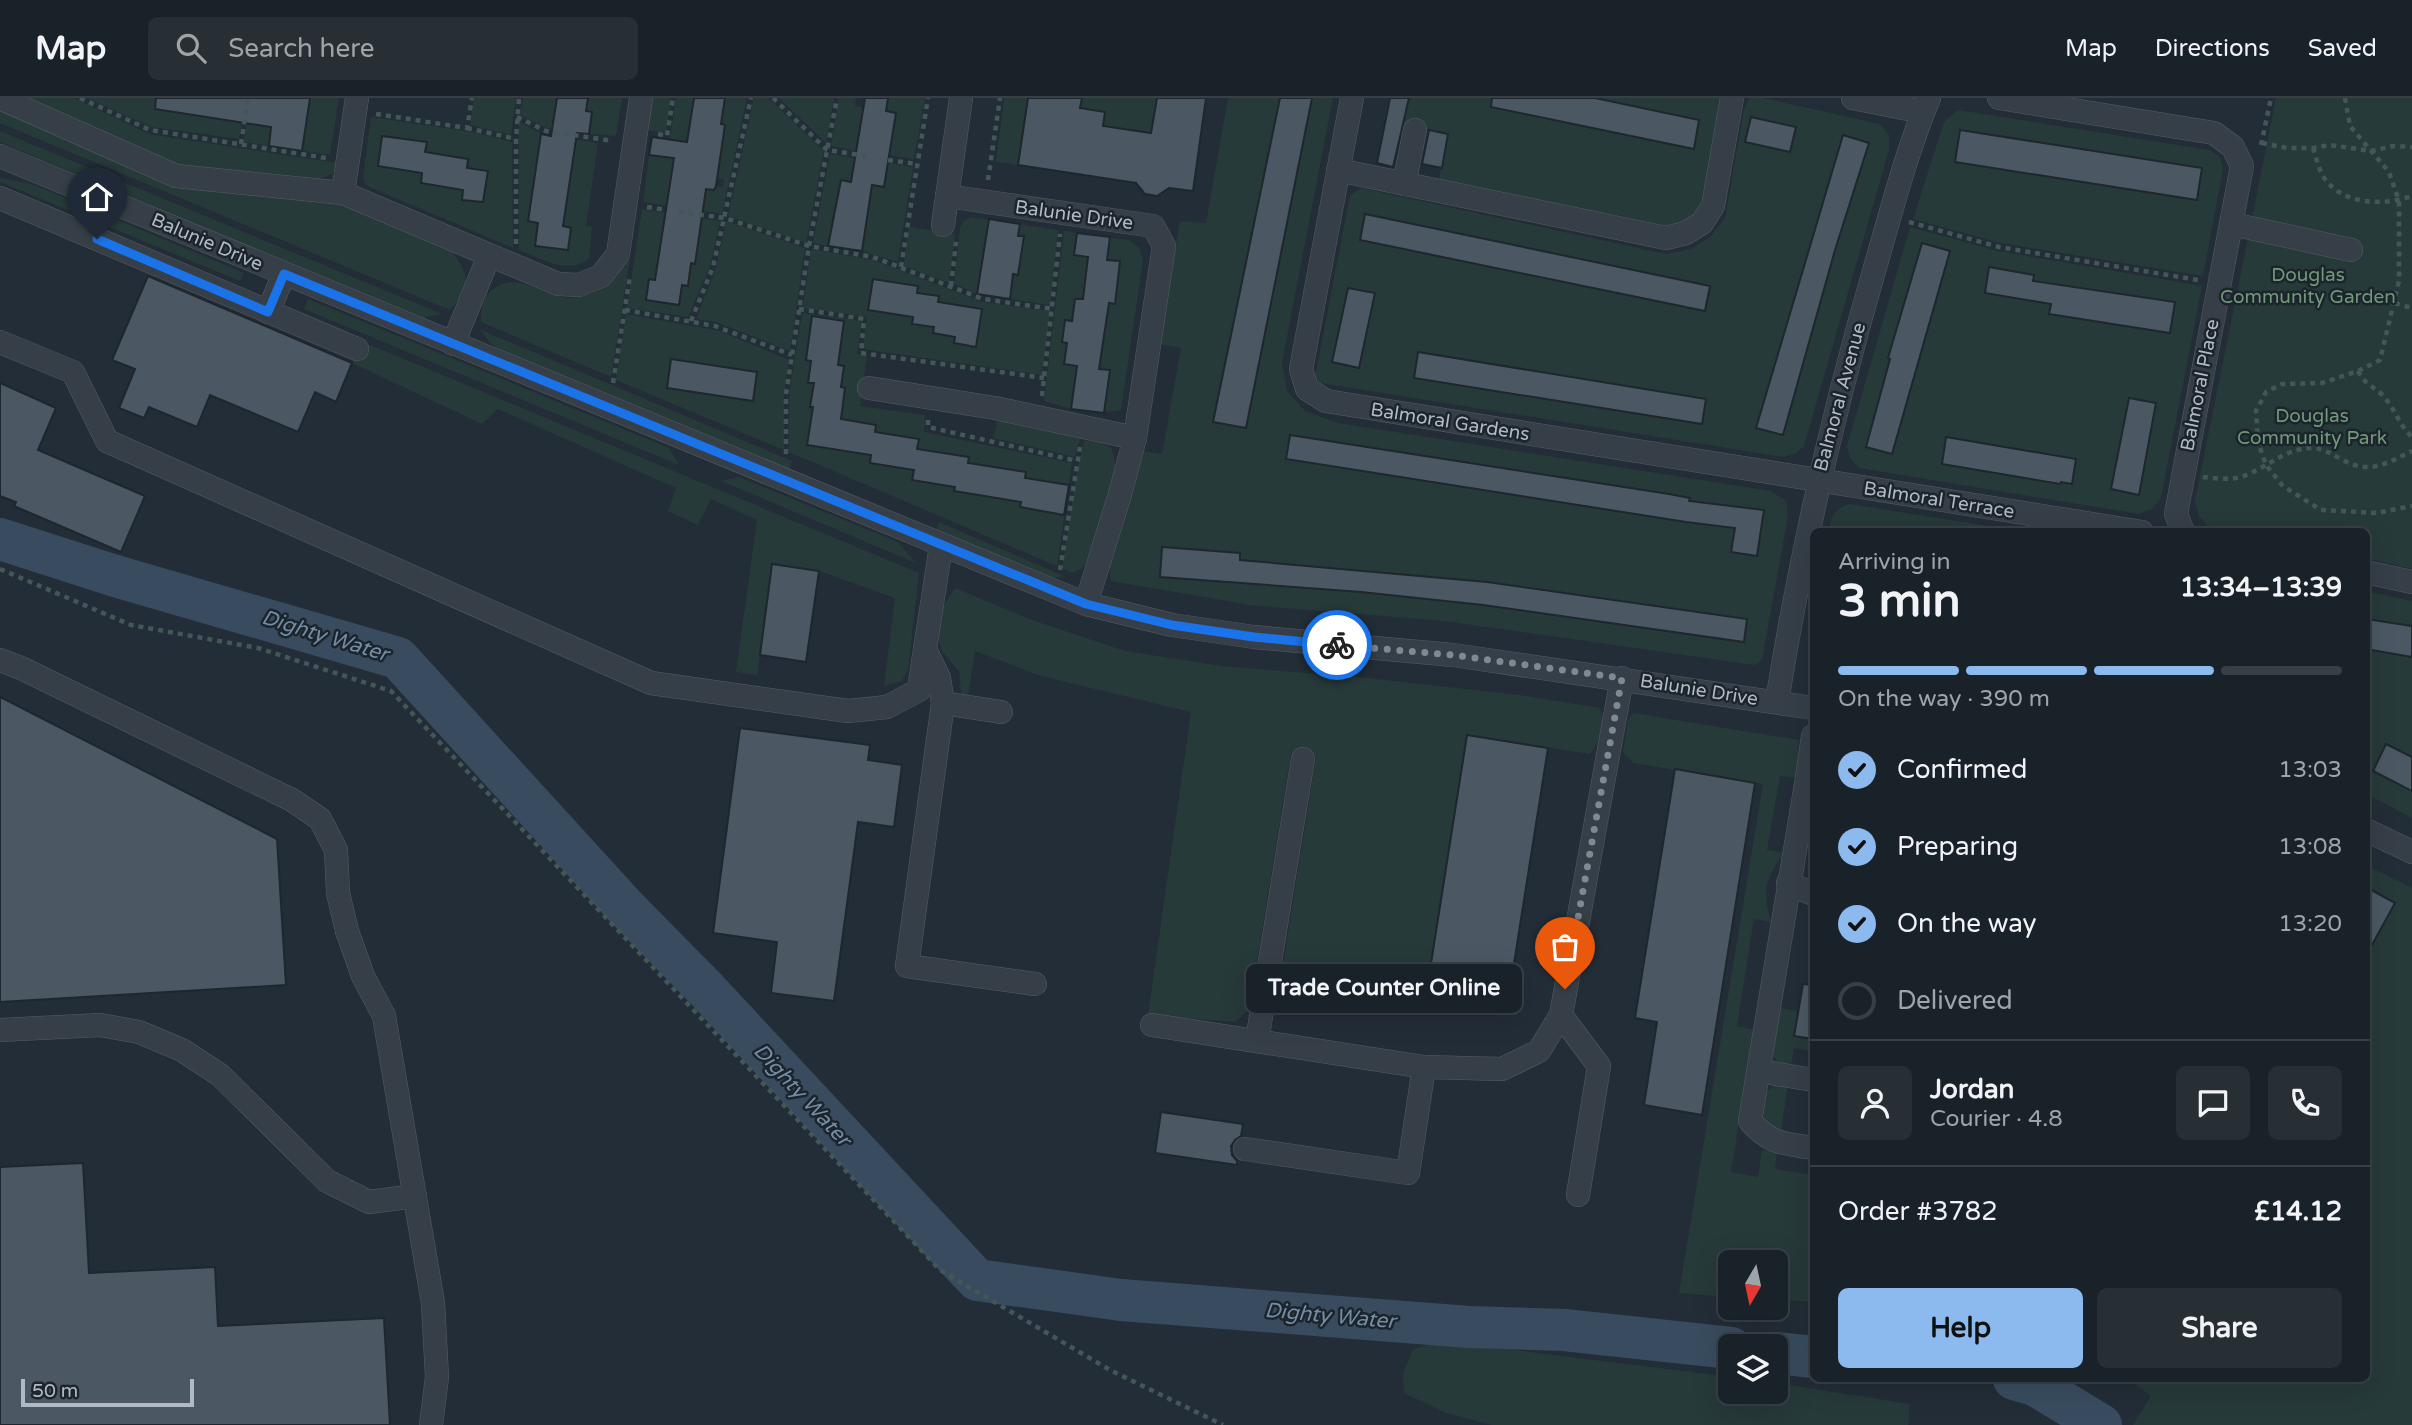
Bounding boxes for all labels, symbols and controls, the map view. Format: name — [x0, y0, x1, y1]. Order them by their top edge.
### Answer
search box — [148, 17, 638, 80]
text: Map — [35, 29, 106, 68]
icon: search — [172, 29, 210, 67]
text: Search here — [228, 33, 374, 64]
text: Map — [2065, 34, 2117, 63]
text: Directions — [2155, 34, 2270, 63]
text: Saved — [2308, 34, 2377, 63]
pin — [67, 167, 127, 239]
icon: home — [78, 178, 116, 216]
street label: Balunie Drive — [1014, 196, 1134, 234]
street label: Balunie Drive — [148, 209, 266, 275]
park label: Douglas Community Garden — [2220, 264, 2396, 308]
street label: Balmoral Place — [2176, 317, 2224, 453]
street label: Balmoral Avenue — [1810, 320, 1870, 474]
street label: Balmoral Gardens — [1369, 399, 1531, 445]
park label: Douglas Community Park — [2237, 405, 2387, 449]
street label: Balmoral Terrace — [1862, 477, 2016, 523]
text: Arriving in — [1838, 548, 1951, 576]
text: 13:34–13:39 — [2180, 572, 2342, 603]
text: 3 min — [1838, 574, 1961, 629]
water label: Dighty Water — [259, 605, 394, 668]
courier — [1302, 610, 1372, 680]
icon: bike — [1318, 626, 1356, 664]
street label: Balunie Drive — [1639, 670, 1759, 710]
text: On the way · 390 m — [1838, 685, 2050, 713]
icon: check — [1838, 751, 1876, 789]
text: Confirmed — [1897, 754, 2027, 785]
text: 13:03 — [2278, 756, 2342, 784]
icon: check — [1838, 828, 1876, 866]
text: Preparing — [1897, 831, 2018, 862]
text: 13:08 — [2278, 833, 2342, 861]
icon: check — [1838, 905, 1876, 943]
text: On the way — [1897, 908, 2037, 939]
text: 13:20 — [2278, 910, 2342, 938]
pin — [1535, 917, 1595, 989]
icon: bag — [1546, 928, 1584, 966]
callout: Trade Counter Online — [1246, 964, 1523, 1014]
text: Trade Counter Online — [1268, 974, 1500, 1002]
text: Delivered — [1897, 985, 2013, 1016]
water label: Dighty Water — [748, 1039, 858, 1154]
button: person — [1838, 1066, 1912, 1140]
button: chat — [2176, 1066, 2250, 1140]
button: phone — [2268, 1066, 2342, 1140]
text: Jordan — [1930, 1074, 2014, 1105]
text: Courier · 4.8 — [1930, 1105, 2063, 1133]
text: Order #3782 — [1838, 1196, 1998, 1227]
text: £14.12 — [2254, 1196, 2342, 1227]
north arrow — [1718, 1250, 1788, 1320]
map controls — [1718, 1250, 1788, 1404]
button: Help — [1838, 1288, 2083, 1368]
button: Share — [2097, 1288, 2342, 1368]
water label: Dighty Water — [1264, 1298, 1399, 1334]
button: layers — [1718, 1334, 1788, 1404]
scale bar — [21, 1376, 194, 1408]
text: 50 m — [32, 1380, 78, 1402]

